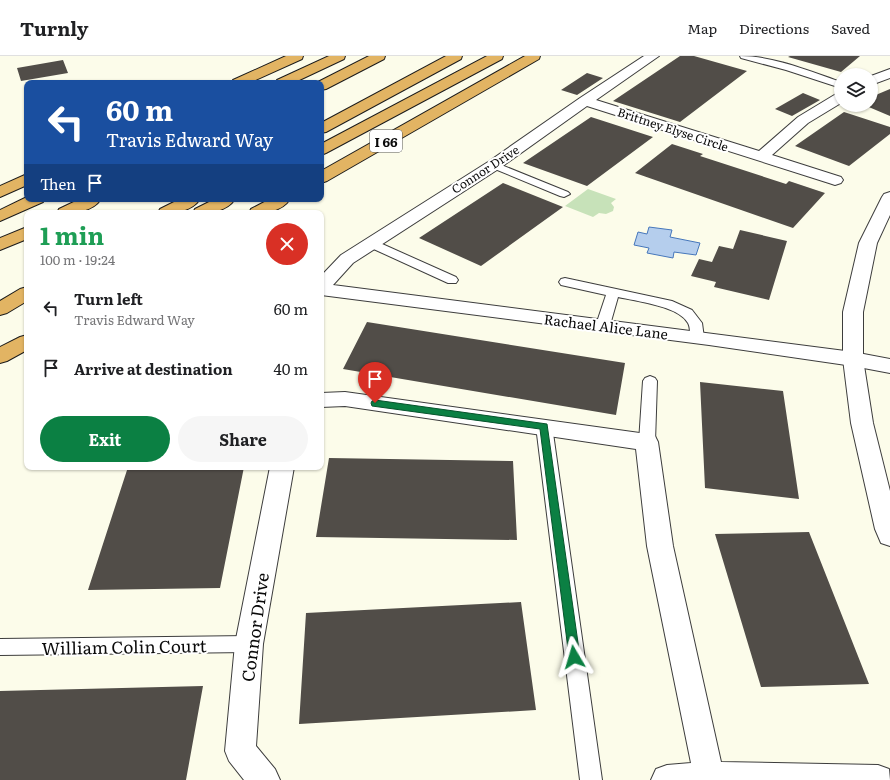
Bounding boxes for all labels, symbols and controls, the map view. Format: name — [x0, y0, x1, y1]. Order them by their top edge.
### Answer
text: Turnly — [20, 14, 88, 42]
text: Map — [687, 18, 717, 38]
text: Directions — [739, 18, 809, 38]
text: Saved — [831, 18, 870, 38]
map controls — [834, 68, 878, 112]
button: layers — [834, 68, 878, 112]
text: 60 m — [106, 88, 173, 130]
icon: left — [40, 96, 92, 148]
street label: Brittney Elyse Circle — [615, 103, 731, 155]
text: Travis Edward Way — [106, 126, 273, 153]
road number: I 66 — [370, 130, 402, 152]
street label: Connor Drive — [448, 140, 522, 198]
text: Then — [40, 172, 76, 195]
icon: arrive — [84, 172, 106, 194]
text: 1 min — [40, 217, 104, 252]
button: close — [266, 223, 308, 265]
text: 100 m · 19:24 — [40, 250, 115, 269]
text: Turn left — [74, 287, 143, 310]
icon: left — [40, 297, 62, 319]
text: 60 m — [274, 297, 308, 320]
street label: Rachael Alice Lane — [543, 308, 669, 344]
text: Travis Edward Way — [74, 310, 195, 329]
icon: arrive — [40, 357, 62, 379]
text: Arrive at destination — [74, 357, 233, 380]
text: 40 m — [274, 357, 308, 380]
pin — [358, 362, 392, 403]
icon: arrive — [364, 368, 386, 390]
button: Exit — [40, 416, 170, 462]
button: Share — [178, 416, 308, 462]
street label: Connor Drive — [234, 571, 274, 683]
street label: William Colin Court — [41, 632, 207, 660]
position arrow — [553, 636, 595, 678]

